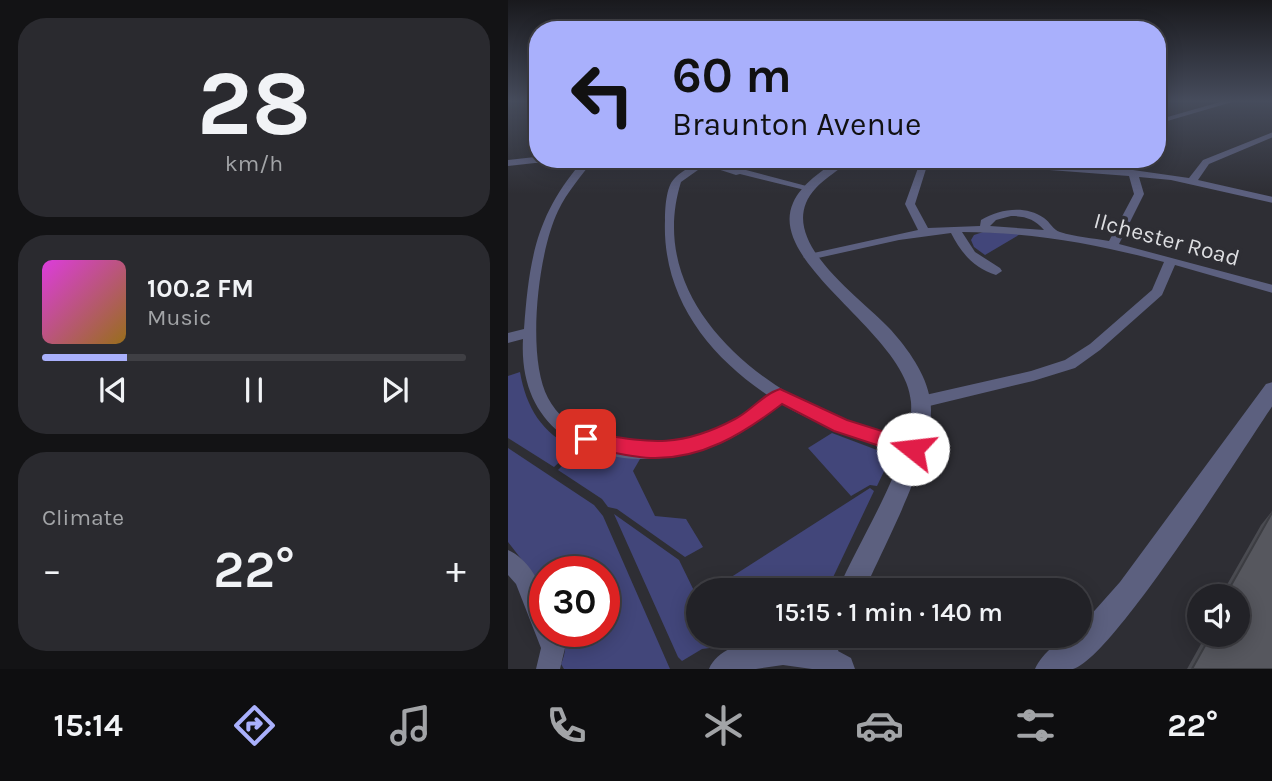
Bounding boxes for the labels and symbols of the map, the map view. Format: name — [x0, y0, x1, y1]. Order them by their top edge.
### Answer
street label: Ilchester Road — [1091, 207, 1243, 272]
pin — [556, 409, 616, 469]
position arrow — [876, 412, 950, 486]
speed limit sign: 30 — [529, 556, 620, 647]

